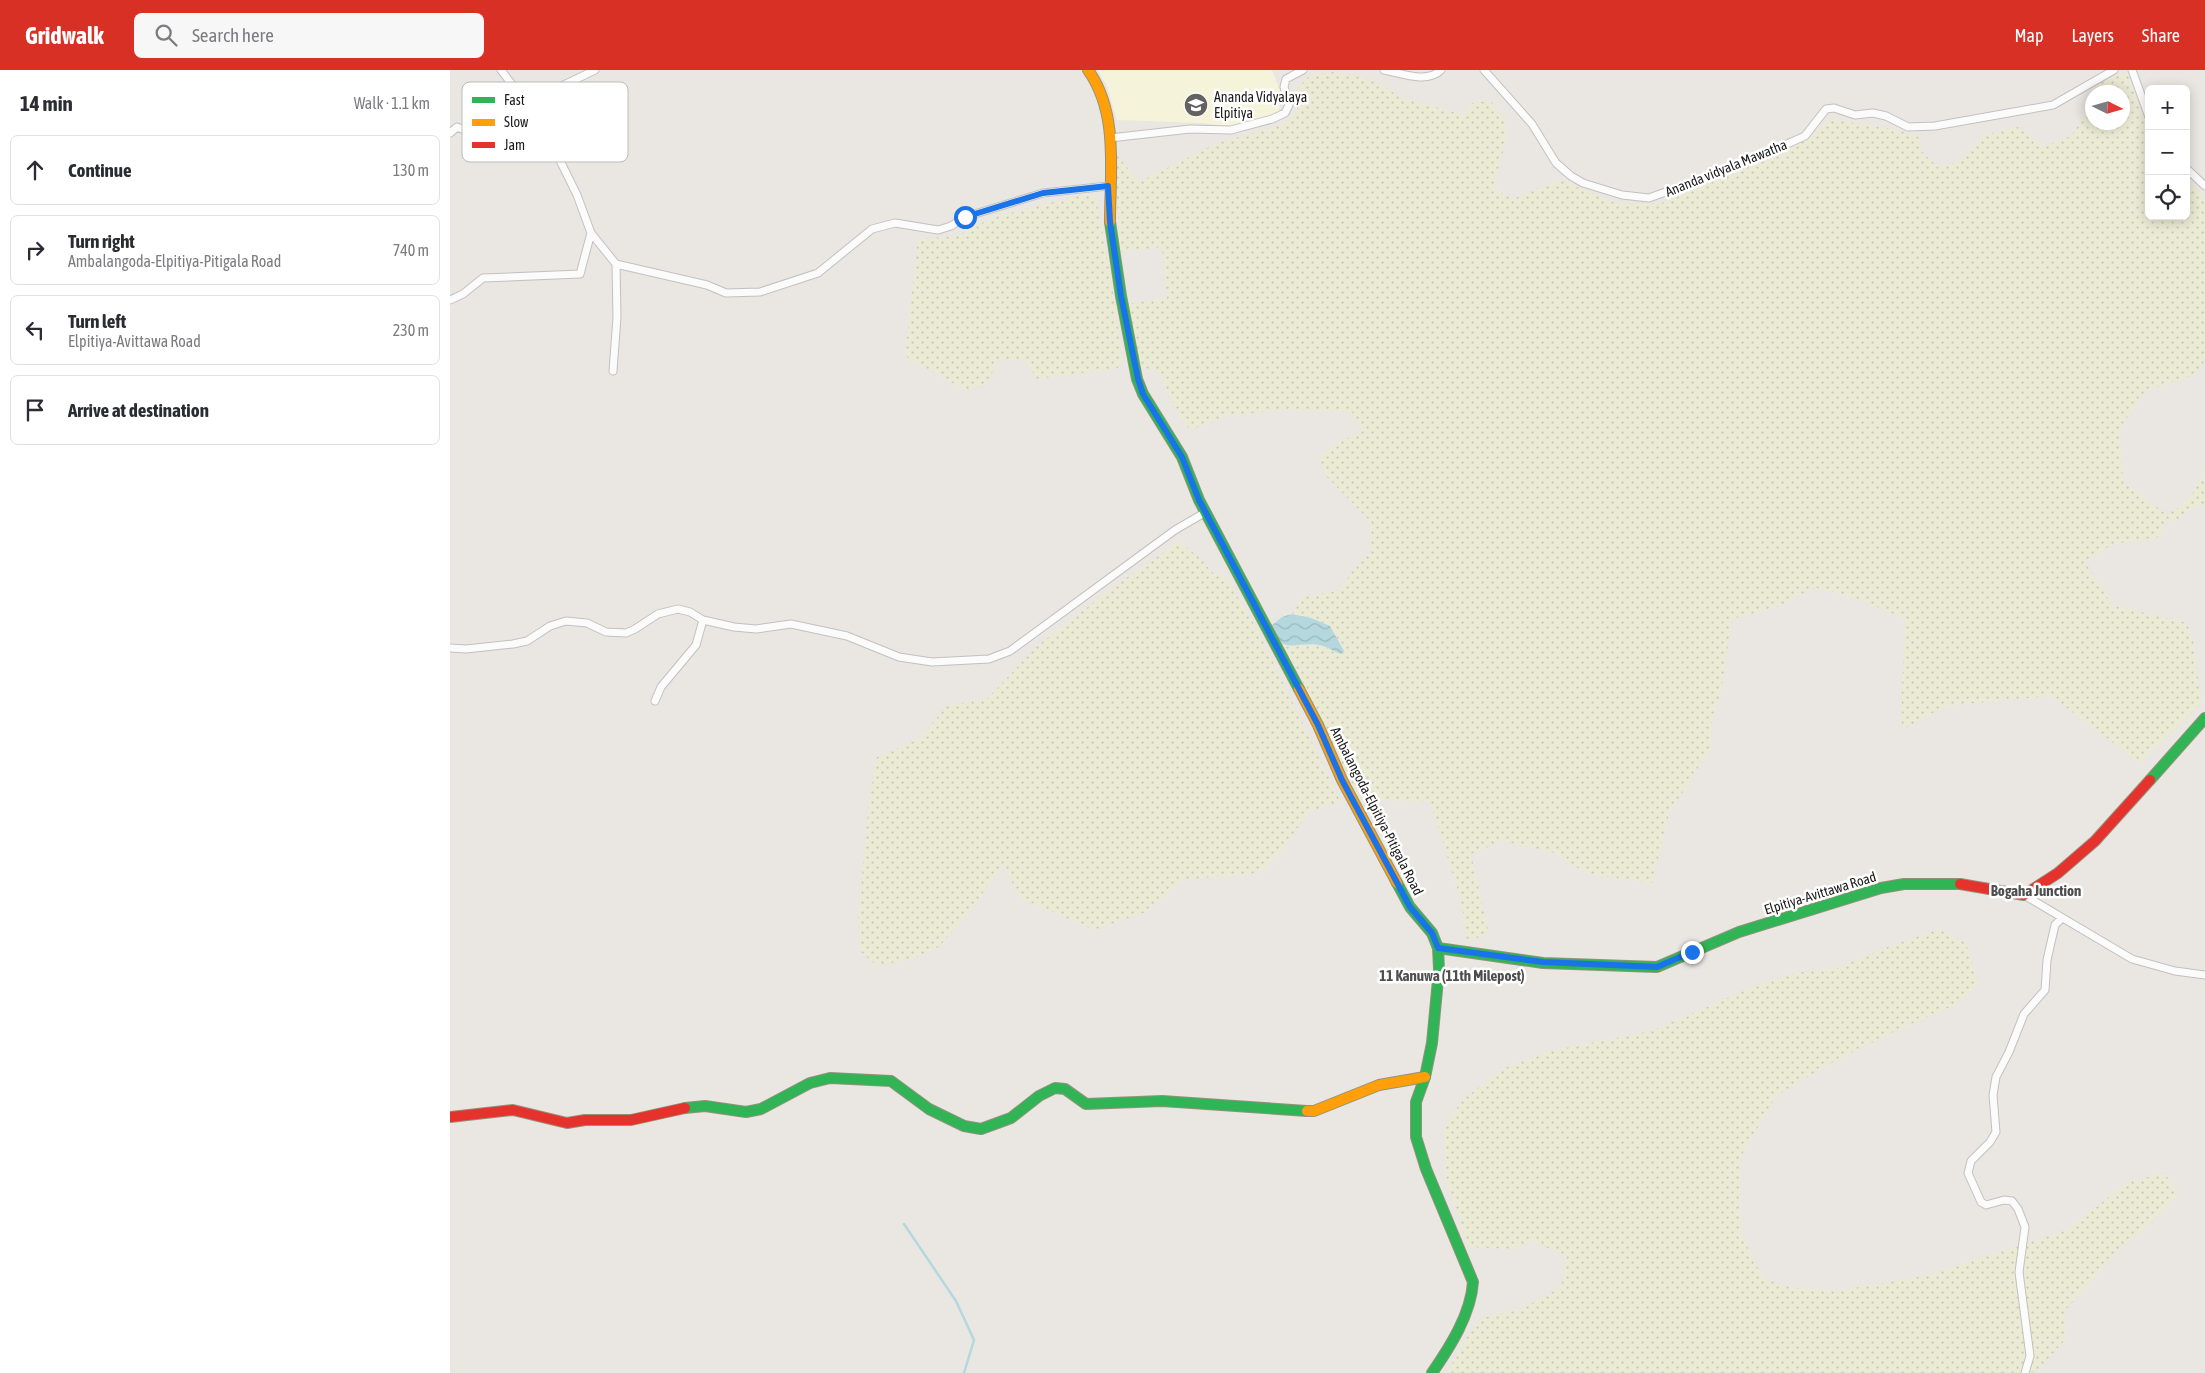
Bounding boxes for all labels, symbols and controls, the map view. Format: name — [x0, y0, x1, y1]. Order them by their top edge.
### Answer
search box — [134, 13, 484, 58]
icon: search — [152, 21, 180, 49]
text: Gridwalk — [25, 22, 104, 49]
text: Search here — [192, 24, 274, 46]
text: Map — [2014, 25, 2043, 46]
text: Layers — [2071, 25, 2114, 46]
text: Share — [2142, 25, 2180, 46]
legend — [462, 82, 628, 162]
north arrow — [2085, 85, 2130, 130]
map controls — [2145, 85, 2190, 220]
button: + — [2145, 85, 2190, 130]
place label: Ananda Vidyalaya Elpitiya — [1214, 89, 1307, 121]
text: 14 min — [20, 91, 73, 115]
text: Fast — [504, 92, 525, 108]
school or university icon: Ananda Vidyalaya Elpitiya — [1183, 92, 1209, 118]
text: Walk · 1.1 km — [354, 94, 430, 112]
text: Slow — [504, 114, 529, 130]
button: − — [2145, 130, 2190, 175]
street label: Ananda vidyala Mawatha — [1663, 136, 1789, 200]
text: Jam — [504, 137, 525, 153]
icon: ahead — [21, 156, 49, 184]
text: Continue — [68, 159, 132, 181]
text: 130 m — [393, 161, 429, 179]
button: locate — [2145, 175, 2190, 220]
route start — [954, 206, 977, 229]
text: Turn right — [68, 230, 135, 252]
icon: right — [21, 236, 49, 264]
text: 740 m — [393, 241, 429, 259]
text: Ambalangoda-Elpitiya-Pitigala Road — [68, 252, 281, 270]
text: Turn left — [68, 310, 126, 332]
icon: left — [21, 316, 49, 344]
text: 230 m — [393, 321, 429, 339]
text: Elpitiya-Avittawa Road — [68, 332, 201, 350]
icon: arrive — [21, 396, 49, 424]
text: Arrive at destination — [68, 399, 209, 421]
street label: Ambalangoda-Elpitiya-Pitigala Road — [1328, 724, 1426, 898]
street label: Elpitiya-Avittawa Road — [1762, 868, 1878, 918]
district label: Bogaha Junction — [1991, 882, 2081, 899]
route end — [1681, 941, 1704, 964]
district label: 11 Kanuwa (11th Milepost) — [1379, 967, 1525, 984]

